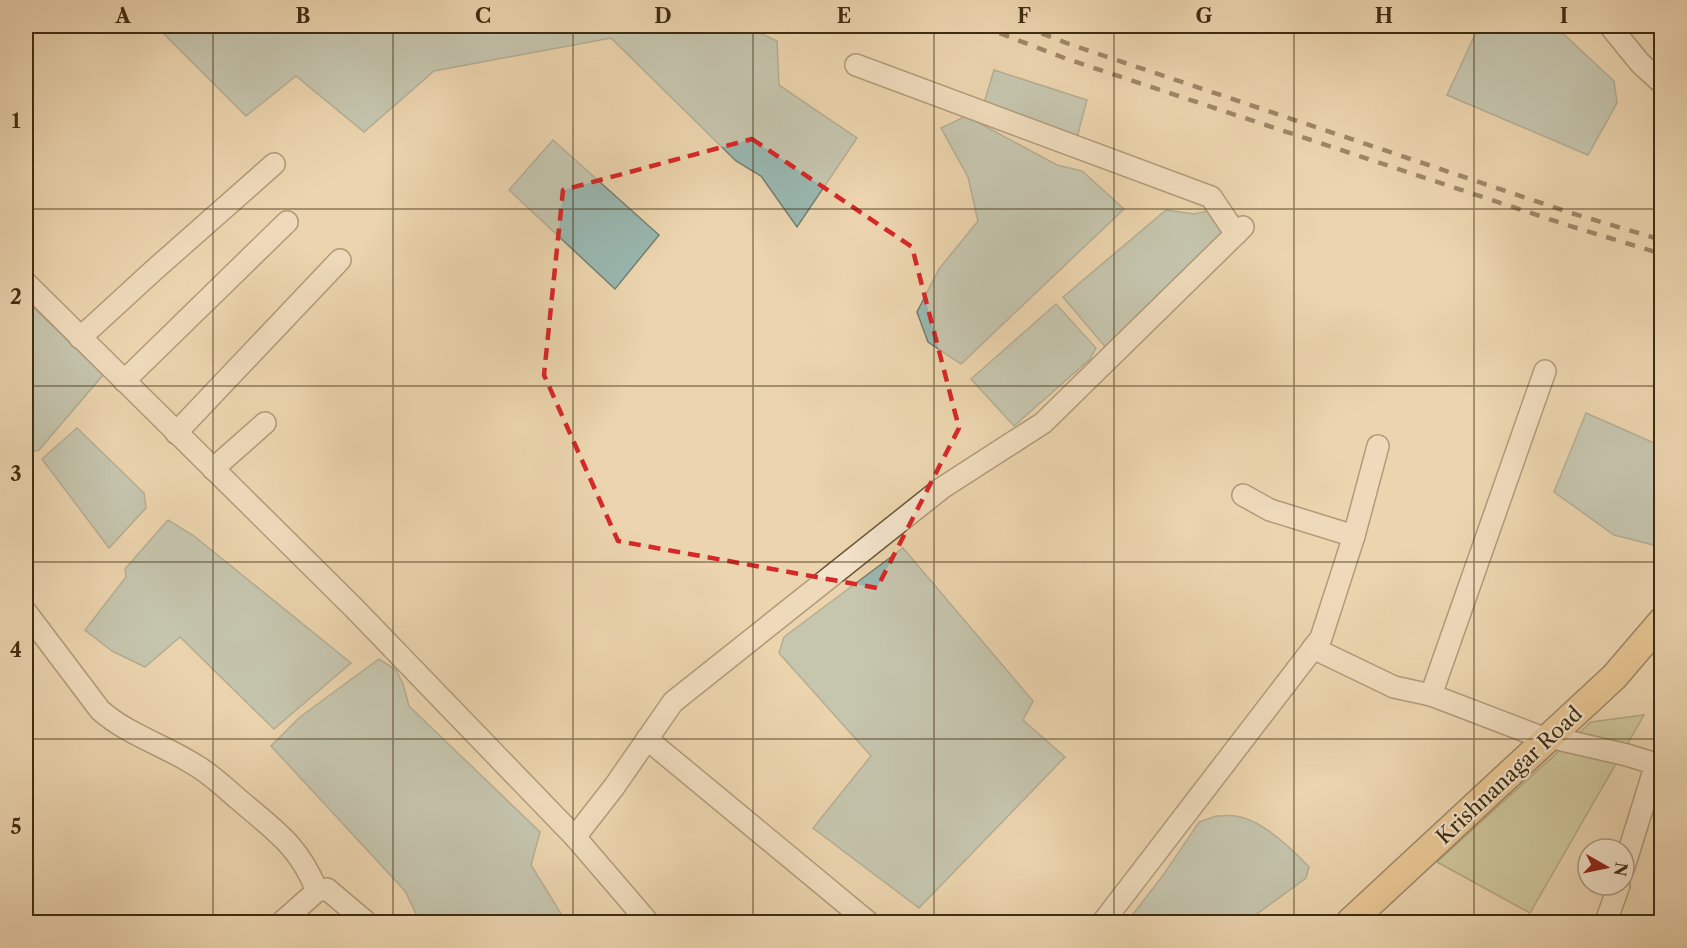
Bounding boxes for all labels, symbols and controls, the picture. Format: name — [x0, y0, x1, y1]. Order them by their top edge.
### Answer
text: A — [114, 4, 131, 28]
text: B — [296, 4, 311, 28]
text: C — [475, 4, 491, 28]
text: D — [654, 4, 672, 28]
text: E — [837, 4, 851, 28]
text: F — [1017, 4, 1031, 28]
text: G — [1196, 4, 1213, 28]
text: H — [1375, 4, 1393, 28]
text: I — [1560, 4, 1568, 28]
text: 1 — [12, 109, 21, 133]
text: 2 — [10, 285, 22, 309]
text: 3 — [10, 462, 22, 486]
text: 4 — [10, 638, 22, 662]
street label: Krishnanagar Road — [1431, 701, 1587, 849]
text: 5 — [10, 815, 22, 839]
north arrow — [1576, 837, 1636, 897]
text: N — [1610, 861, 1632, 878]

